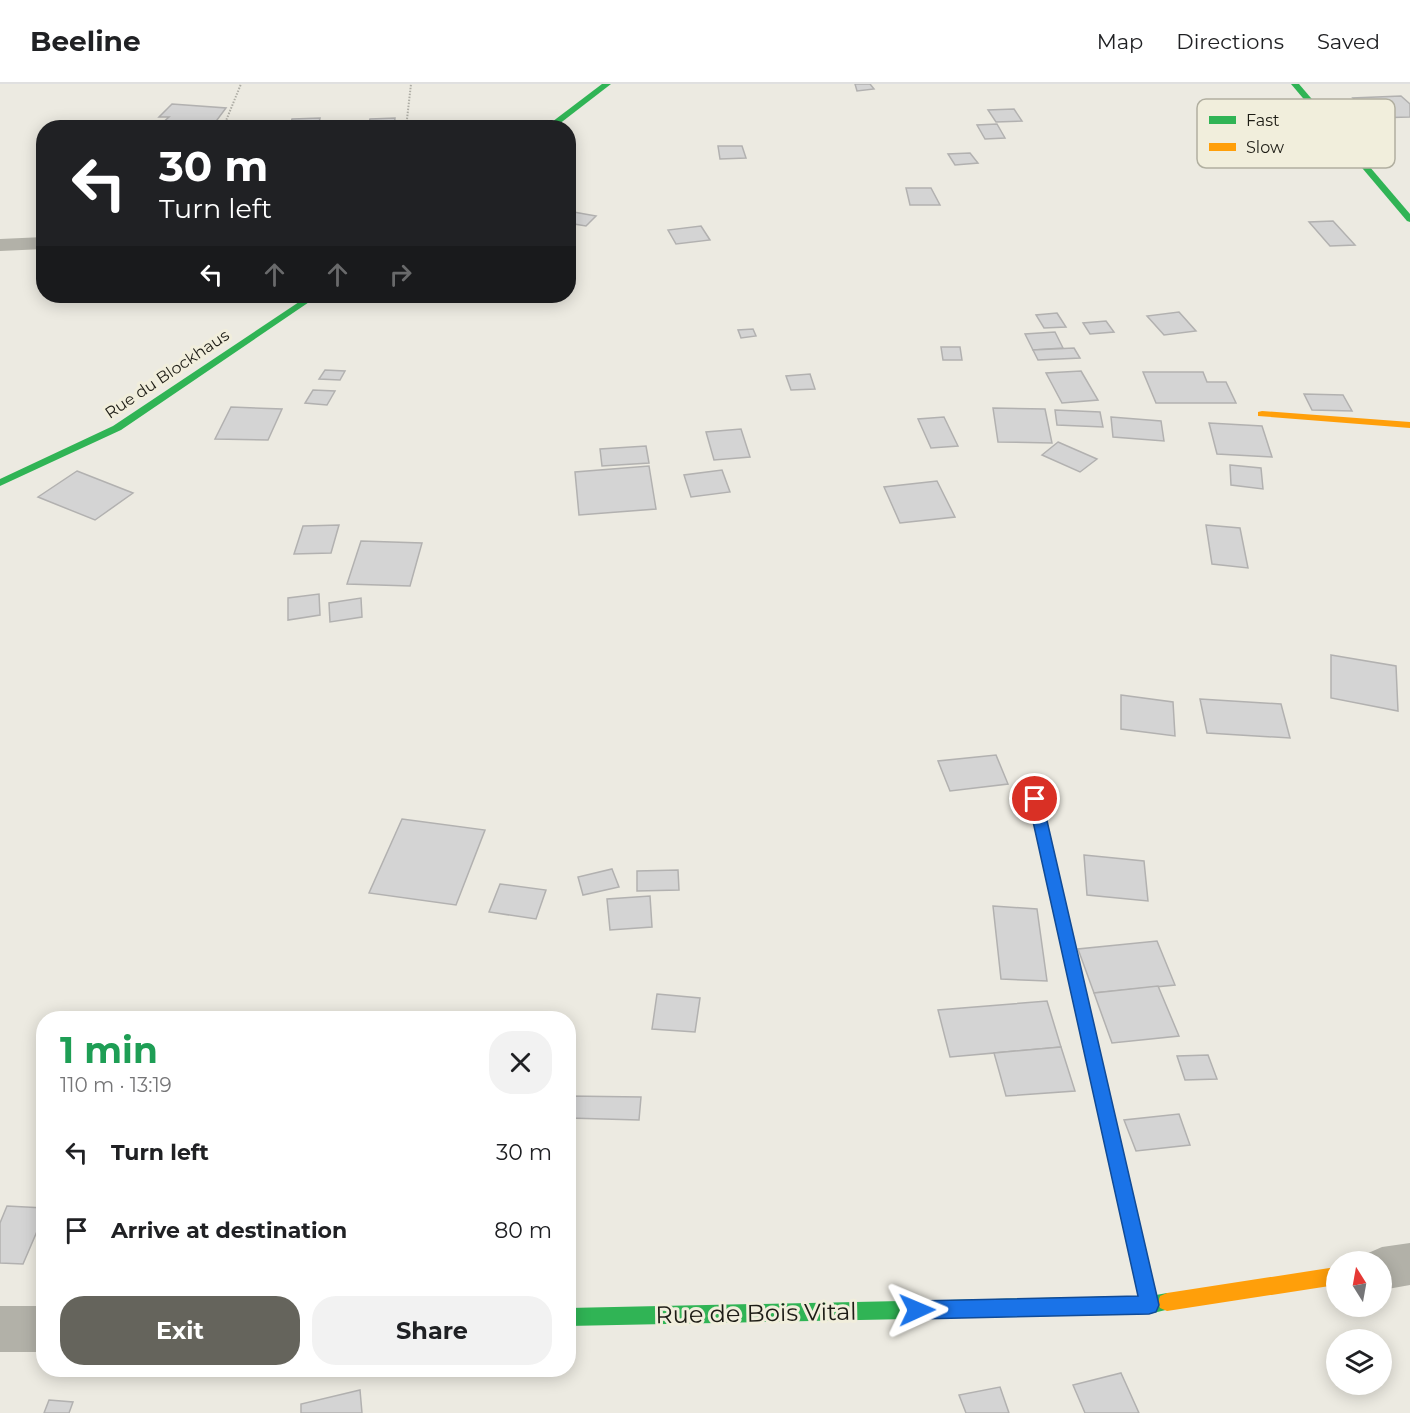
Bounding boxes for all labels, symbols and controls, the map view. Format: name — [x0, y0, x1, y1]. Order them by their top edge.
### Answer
text: Beeline — [30, 24, 141, 58]
text: Map — [1097, 29, 1143, 54]
text: Directions — [1176, 29, 1284, 54]
text: Saved — [1317, 29, 1380, 54]
legend — [1197, 99, 1395, 168]
text: Fast — [1246, 111, 1280, 130]
text: Slow — [1246, 138, 1284, 157]
text: 30 m — [159, 140, 268, 192]
icon: left — [60, 144, 138, 222]
text: Turn left — [159, 192, 272, 225]
icon: left — [195, 258, 228, 291]
icon: ahead — [258, 258, 291, 291]
icon: ahead — [321, 258, 354, 291]
icon: right — [384, 258, 417, 291]
street label: Rue du Blockhaus — [101, 325, 233, 423]
pin — [1009, 773, 1060, 824]
icon: arrive — [1018, 782, 1051, 815]
text: 1 min — [60, 1028, 158, 1072]
button: close — [489, 1031, 552, 1094]
text: 110 m · 13:19 — [60, 1073, 172, 1097]
icon: left — [60, 1136, 93, 1169]
text: Turn left — [111, 1139, 209, 1166]
text: 30 m — [496, 1139, 552, 1166]
icon: arrive — [60, 1214, 93, 1247]
text: Arrive at destination — [111, 1217, 347, 1244]
text: 80 m — [494, 1217, 552, 1244]
north arrow — [1326, 1251, 1392, 1317]
map controls — [1326, 1251, 1392, 1395]
position arrow — [885, 1278, 949, 1342]
button: Exit — [60, 1296, 300, 1365]
button: Share — [312, 1296, 552, 1365]
street label: Rue de Bois Vital — [655, 1297, 857, 1329]
button: layers — [1326, 1329, 1392, 1395]

